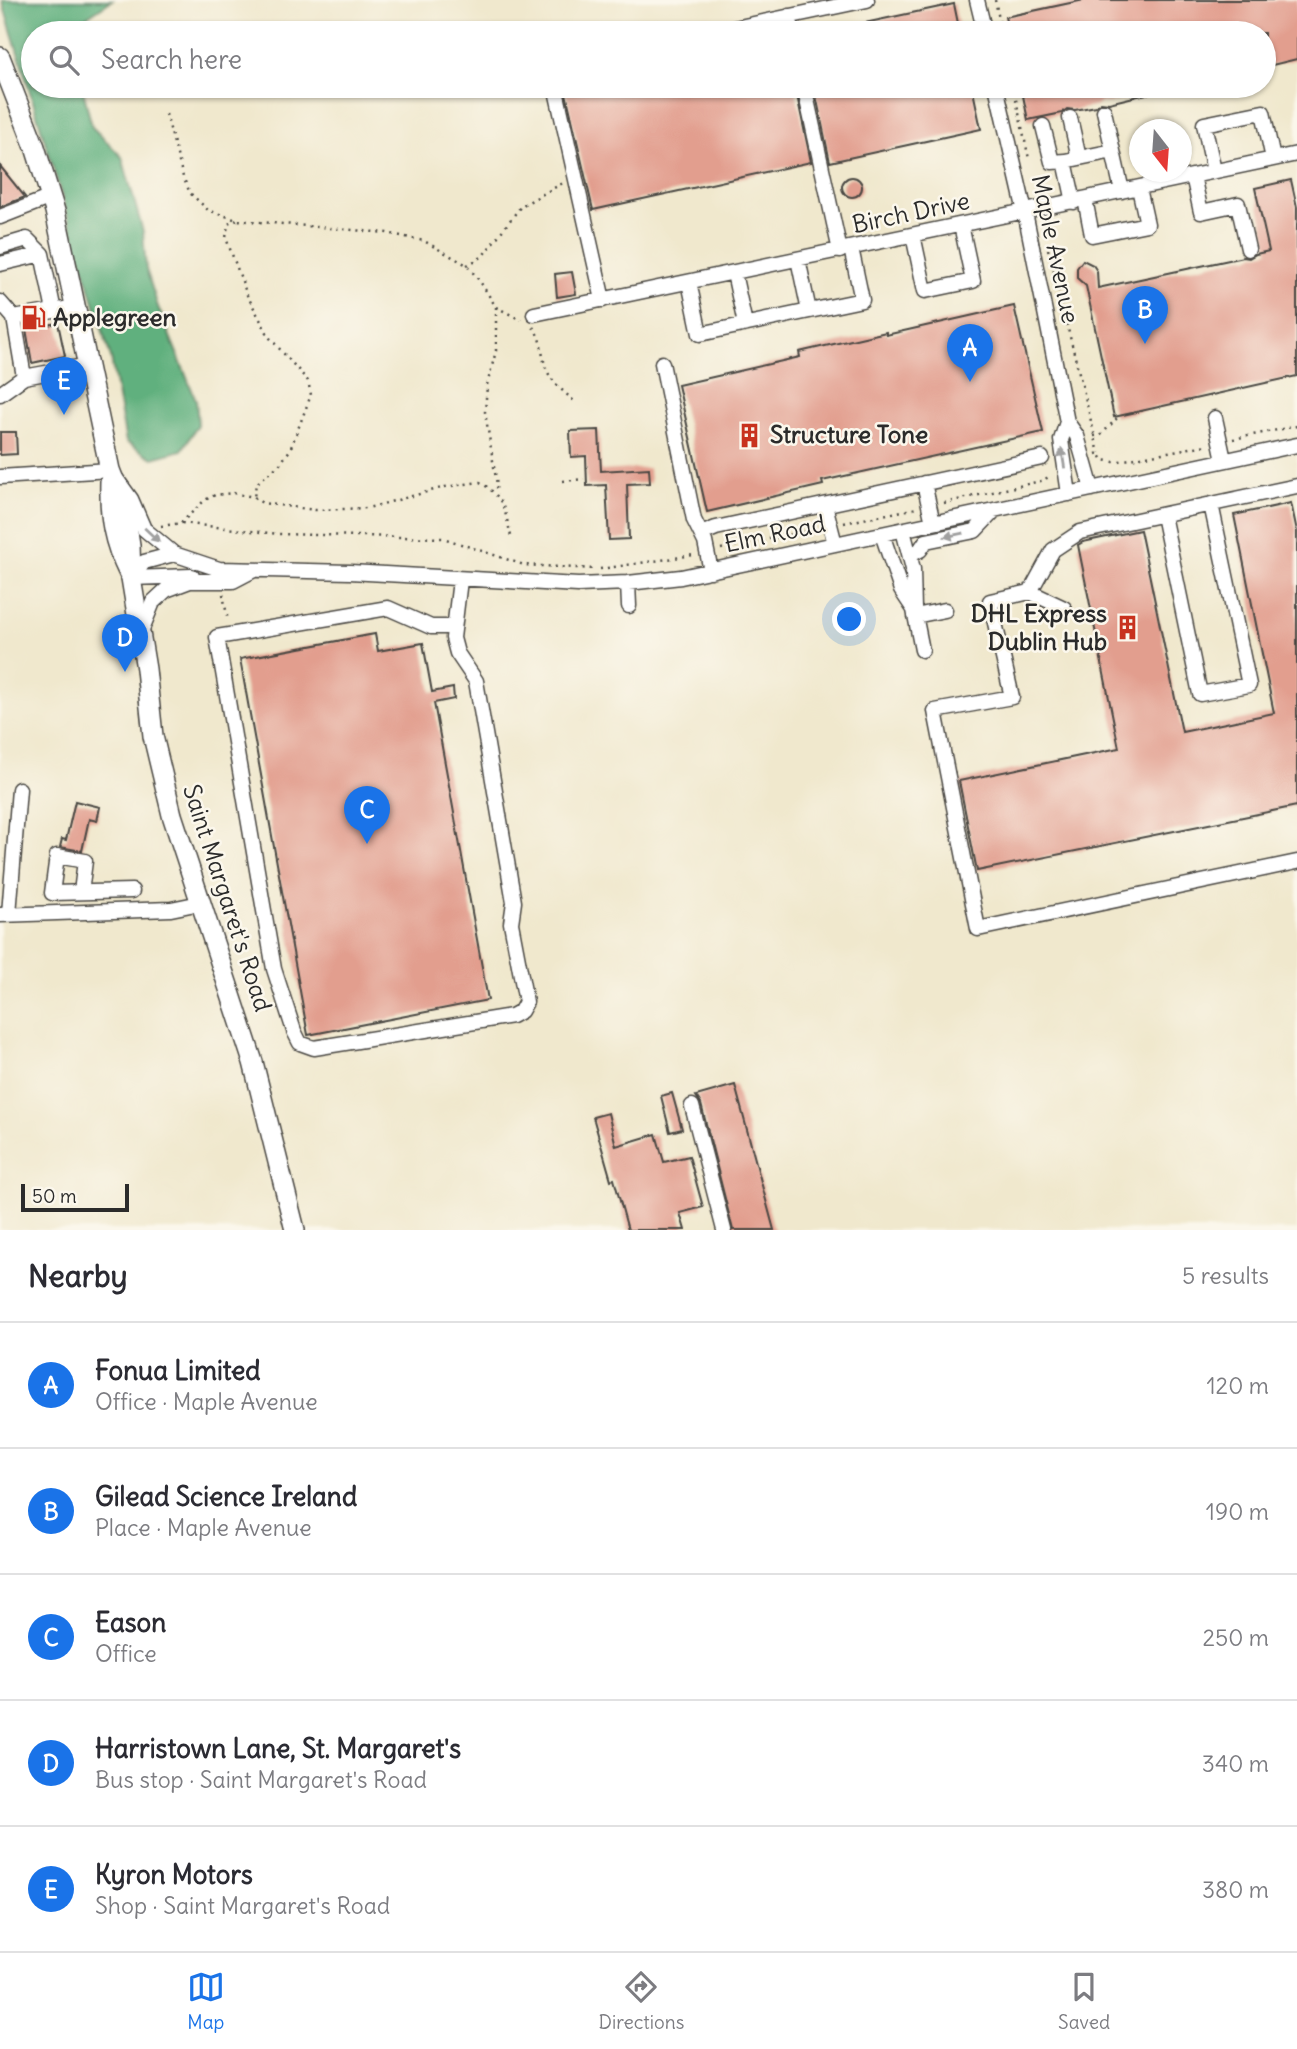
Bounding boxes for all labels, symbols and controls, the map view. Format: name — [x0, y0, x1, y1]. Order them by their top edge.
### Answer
search box — [21, 21, 1276, 98]
icon: search — [45, 41, 83, 79]
text: Search here — [101, 43, 242, 76]
north arrow — [1129, 119, 1192, 182]
street label: Maple Avenue — [1026, 172, 1086, 326]
street label: Birch Drive — [849, 185, 972, 239]
pin: B — [1122, 286, 1168, 344]
place label: Applegreen — [53, 302, 176, 332]
fuel station icon: Applegreen — [19, 304, 47, 332]
pin: A — [947, 324, 993, 382]
pin: E — [41, 357, 87, 415]
place label: Structure Tone — [770, 419, 928, 449]
building icon: Structure Tone — [736, 421, 764, 449]
one-way arrow — [1057, 447, 1068, 469]
street label: Elm Road — [722, 508, 828, 558]
one-way arrow — [143, 527, 161, 543]
one-way arrow — [943, 529, 965, 540]
place label: DHL Express Dublin Hub — [971, 598, 1107, 656]
your location — [832, 602, 866, 636]
pin: D — [102, 614, 148, 672]
building icon: DHL Express Dublin Hub — [1113, 614, 1141, 642]
street label: Saint Margaret's Road — [177, 780, 279, 1015]
pin: C — [344, 786, 390, 844]
scale bar — [21, 1181, 130, 1213]
text: 50 m — [32, 1184, 77, 1208]
text: Nearby — [28, 1257, 128, 1295]
text: 5 results — [1182, 1261, 1269, 1290]
text: Fonua Limited — [95, 1354, 261, 1387]
text: A — [44, 1371, 58, 1400]
text: 120 m — [1206, 1371, 1269, 1400]
text: Office · Maple Avenue — [95, 1387, 318, 1416]
text: Gilead Science Ireland — [95, 1480, 357, 1513]
text: B — [43, 1497, 59, 1526]
text: 190 m — [1206, 1497, 1269, 1526]
text: Place · Maple Avenue — [95, 1513, 312, 1542]
text: Eason — [95, 1606, 166, 1639]
text: C — [43, 1623, 59, 1652]
text: 250 m — [1202, 1623, 1269, 1652]
text: Office — [95, 1639, 157, 1668]
text: Harristown Lane, St. Margaret's — [95, 1732, 461, 1765]
text: D — [43, 1749, 59, 1778]
text: 340 m — [1202, 1749, 1269, 1778]
text: Bus stop · Saint Margaret's Road — [95, 1765, 427, 1794]
text: Kyron Motors — [95, 1858, 253, 1891]
text: E — [44, 1875, 58, 1904]
text: 380 m — [1202, 1875, 1269, 1904]
text: Shop · Saint Margaret's Road — [95, 1891, 390, 1920]
tab: Map — [187, 1968, 225, 2034]
tab: Directions — [599, 1968, 684, 2034]
tab: Saved — [1058, 1968, 1110, 2034]

